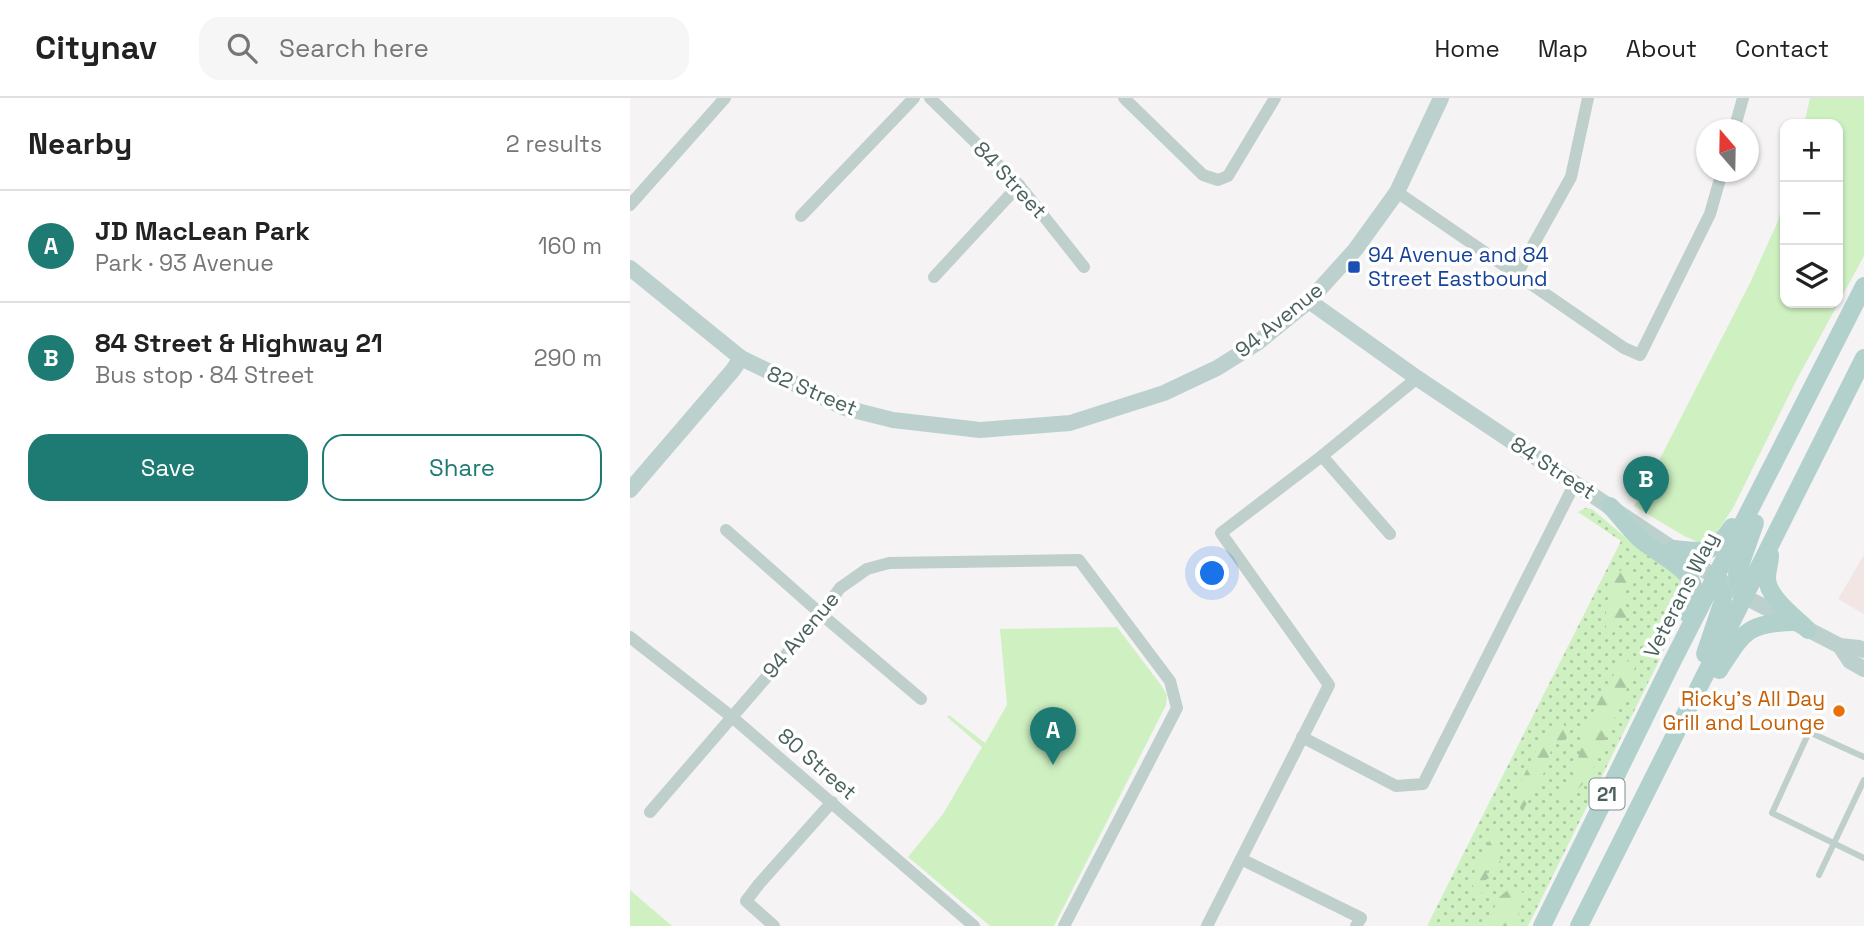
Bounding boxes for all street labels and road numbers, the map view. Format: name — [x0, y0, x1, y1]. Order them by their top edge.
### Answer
street label: 84 Street — [968, 135, 1053, 224]
street label: 94 Avenue — [1229, 276, 1328, 363]
street label: 82 Street — [763, 359, 861, 422]
street label: 84 Street — [1506, 430, 1601, 505]
street label: Veterans Way — [1637, 527, 1724, 662]
street label: 94 Avenue — [756, 586, 845, 684]
street label: 80 Street — [772, 722, 862, 805]
road number: 21 — [1590, 778, 1625, 810]

